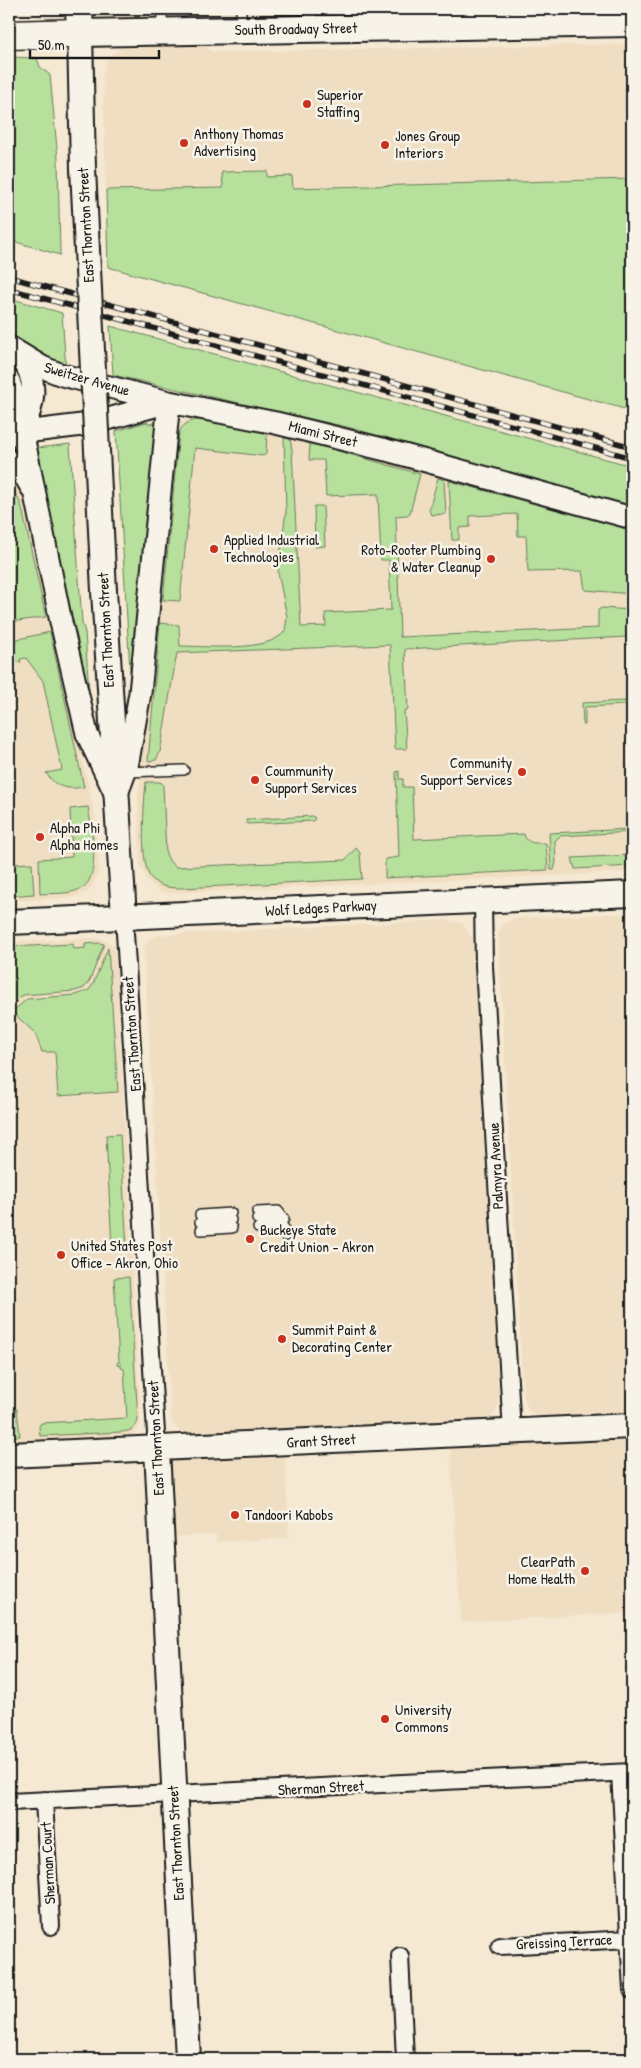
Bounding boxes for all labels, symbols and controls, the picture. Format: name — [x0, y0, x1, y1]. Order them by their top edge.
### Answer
street label: South Broadway Street — [235, 17, 358, 40]
scale bar — [30, 28, 159, 60]
text: 50 m — [38, 34, 65, 55]
place label: Superior Staffing — [317, 84, 363, 122]
marker: Superior Staffing — [301, 98, 313, 110]
place label: Anthony Thomas Advertising — [194, 123, 284, 161]
place label: Jones Group Interiors — [395, 125, 461, 163]
marker: Anthony Thomas Advertising — [178, 137, 190, 149]
marker: Jones Group Interiors — [379, 139, 391, 151]
street label: East Thornton Street — [72, 166, 99, 283]
street label: Sweitzer Avenue — [42, 356, 132, 401]
street label: Miami Street — [287, 415, 360, 452]
place label: Applied Industrial Technologies — [224, 529, 319, 567]
place label: Roto-Rooter Plumbing & Water Cleanup — [361, 539, 482, 577]
marker: Applied Industrial Technologies — [208, 543, 220, 555]
marker: Roto-Rooter Plumbing & Water Cleanup — [485, 553, 497, 565]
street label: East Thornton Street — [92, 571, 119, 688]
place label: Community Support Services — [420, 752, 512, 790]
place label: Coummunity Support Services — [265, 760, 357, 798]
marker: Community Support Services — [516, 766, 528, 778]
marker: Coummunity Support Services — [249, 774, 261, 786]
place label: Alpha Phi Alpha Homes — [50, 817, 119, 855]
marker: Alpha Phi Alpha Homes — [34, 831, 46, 843]
street label: Wolf Ledges Parkway — [265, 894, 377, 921]
street label: East Thornton Street — [117, 975, 146, 1092]
street label: Palmyra Avenue — [483, 1122, 508, 1210]
place label: Buckeye State Credit Union - Akron — [260, 1219, 374, 1257]
marker: Buckeye State Credit Union - Akron — [244, 1233, 256, 1245]
place label: United States Post Office - Akron, Ohio — [71, 1235, 178, 1273]
marker: United States Post Office - Akron, Ohio — [55, 1249, 67, 1261]
place label: Summit Paint & Decorating Center — [292, 1319, 392, 1357]
marker: Summit Paint & Decorating Center — [276, 1333, 288, 1345]
street label: East Thornton Street — [142, 1379, 169, 1496]
street label: Grant Street — [286, 1428, 357, 1453]
place label: Tandoori Kabobs — [245, 1504, 333, 1525]
marker: Tandoori Kabobs — [229, 1509, 241, 1521]
place label: ClearPath Home Health — [508, 1551, 575, 1589]
marker: ClearPath Home Health — [579, 1565, 591, 1577]
place label: University Commons — [395, 1699, 452, 1737]
marker: University Commons — [379, 1713, 391, 1725]
street label: Sherman Street — [277, 1775, 365, 1800]
street label: East Thornton Street — [162, 1784, 189, 1901]
street label: Sherman Court — [35, 1820, 60, 1905]
street label: Greissing Terrace — [515, 1928, 613, 1955]

